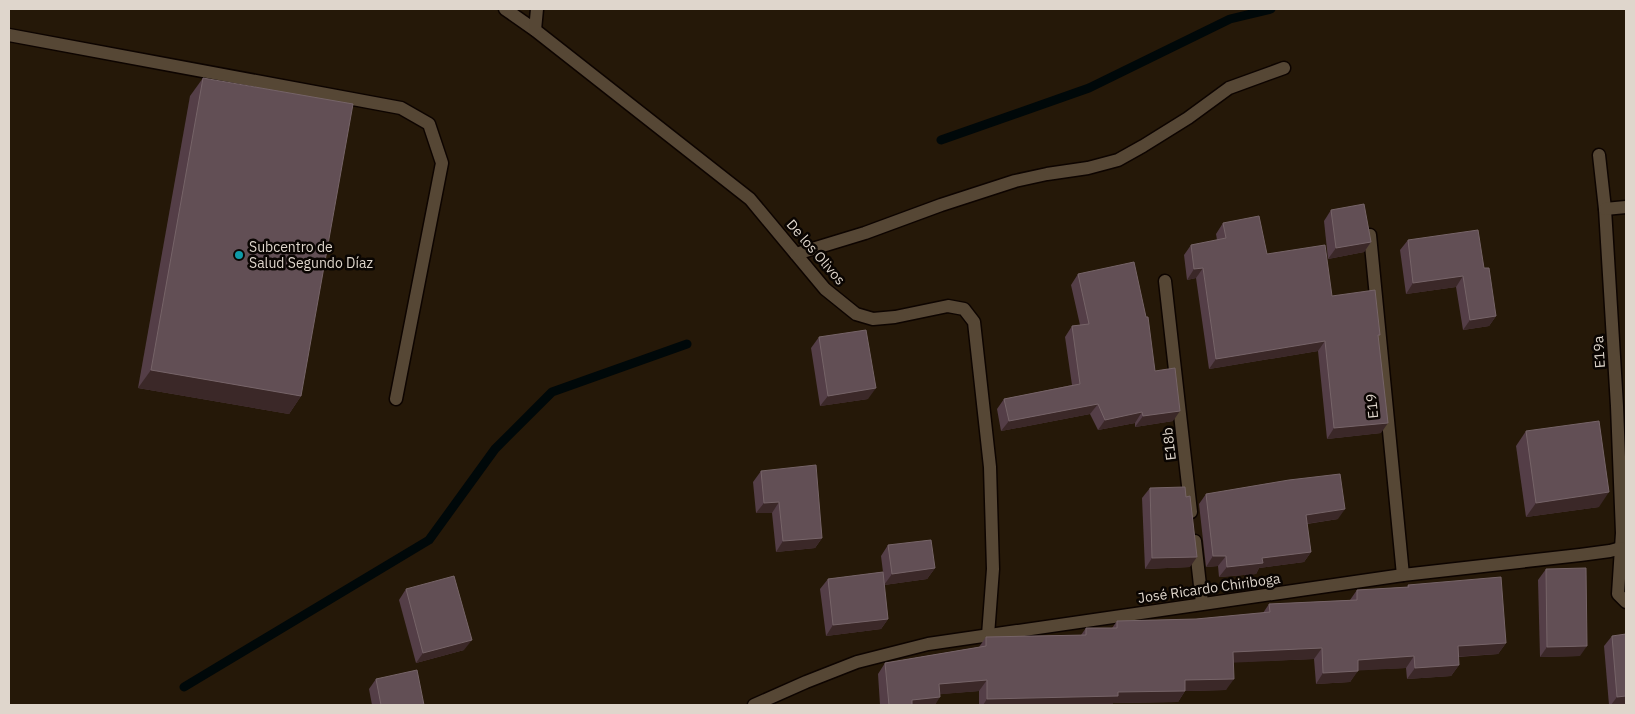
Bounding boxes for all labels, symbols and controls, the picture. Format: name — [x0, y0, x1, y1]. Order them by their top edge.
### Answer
street label: De los Olivos — [783, 216, 849, 289]
place label: Subcentro de Salud Segundo Díaz — [249, 238, 373, 272]
marker: Subcentro de Salud Segundo Díaz — [233, 249, 245, 261]
street label: E19a — [1589, 335, 1609, 369]
street label: E19 — [1362, 393, 1382, 419]
street label: E18b — [1158, 426, 1180, 462]
street label: José Ricardo Chiriboga — [1137, 569, 1282, 607]

